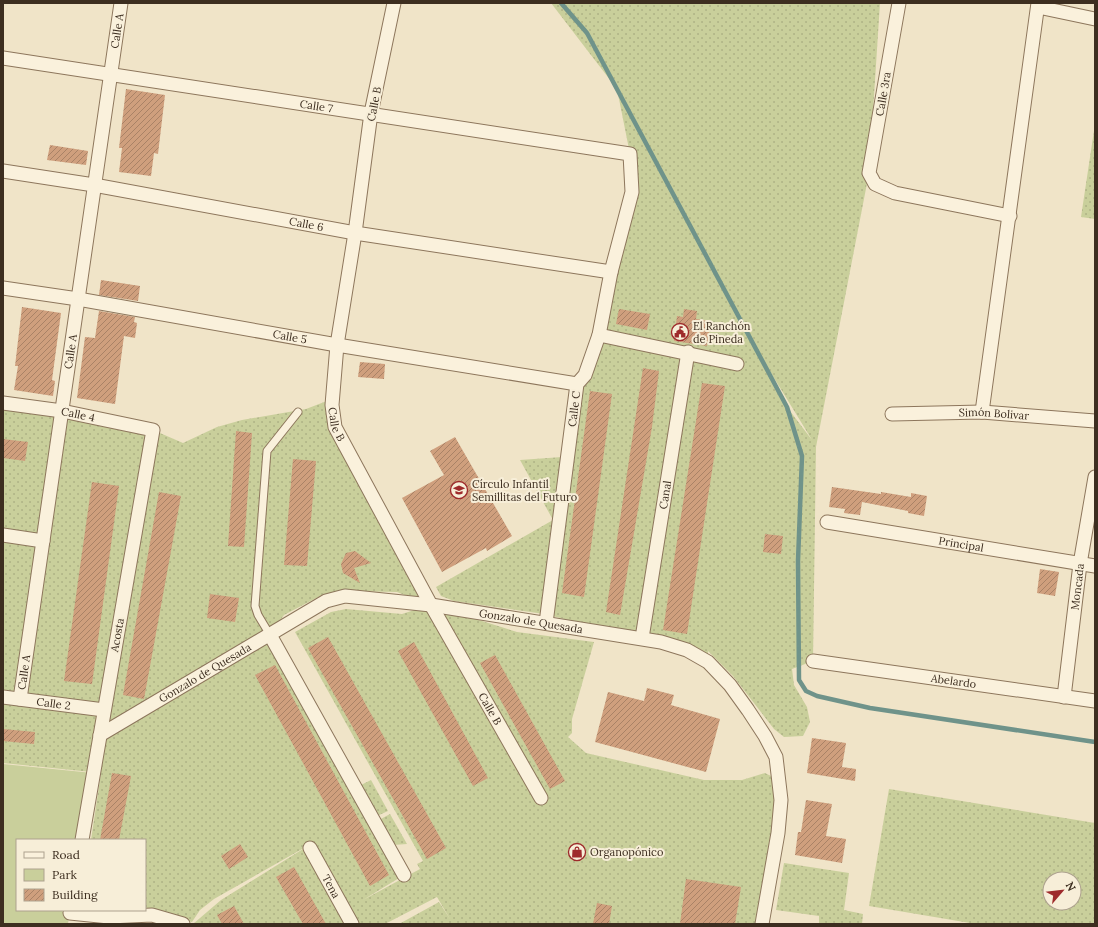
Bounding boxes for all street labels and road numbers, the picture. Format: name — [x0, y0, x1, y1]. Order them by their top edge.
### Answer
street label: Calle A — [107, 11, 127, 49]
street label: Calle 3ra — [872, 70, 894, 117]
street label: Calle B — [364, 85, 384, 123]
street label: Calle 7 — [299, 97, 334, 115]
street label: Calle 6 — [288, 214, 325, 234]
street label: Calle 5 — [272, 327, 308, 347]
street label: Calle A — [61, 332, 80, 370]
street label: Calle C — [565, 390, 583, 428]
street label: Calle 4 — [60, 404, 96, 425]
street label: Simón Bolivar — [959, 405, 1030, 423]
street label: Calle B — [325, 406, 348, 444]
street label: Canal — [656, 480, 674, 510]
street label: Principal — [938, 533, 985, 555]
street label: Moncada — [1068, 562, 1087, 611]
street label: Gonzalo de Quesada — [478, 606, 584, 636]
street label: Acosta — [107, 617, 127, 654]
street label: Gonzalo de Quesada — [156, 640, 254, 706]
street label: Calle A — [14, 653, 33, 691]
street label: Abelardo — [929, 671, 977, 691]
street label: Calle B — [475, 690, 505, 728]
street label: Calle 2 — [36, 694, 72, 713]
street label: Tena — [319, 872, 344, 901]

